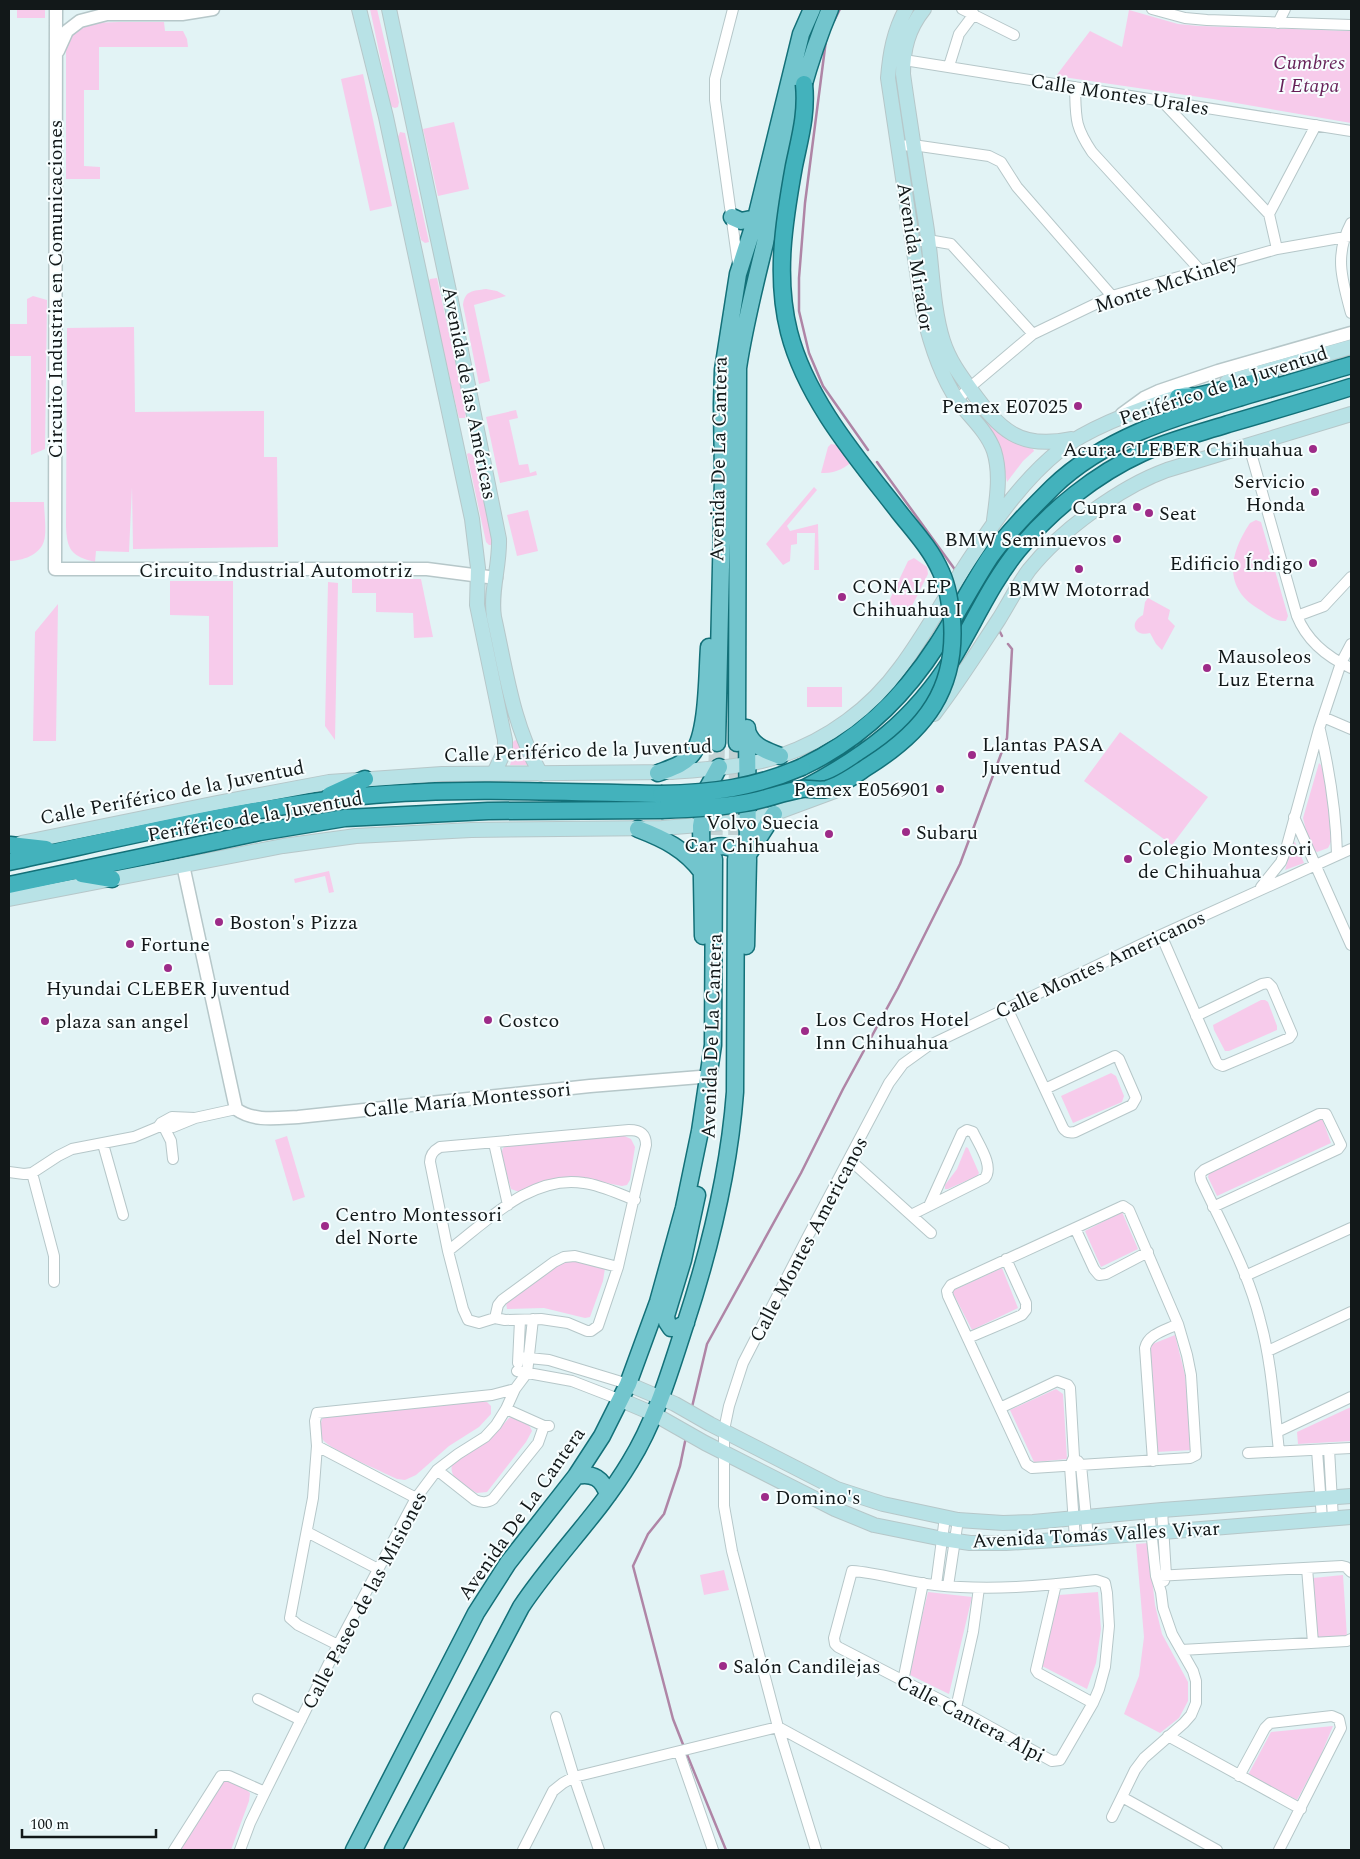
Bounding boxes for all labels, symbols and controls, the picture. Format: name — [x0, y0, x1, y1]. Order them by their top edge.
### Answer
park label: Cumbres I Etapa — [1273, 48, 1345, 101]
street label: Calle Montes Urales — [1028, 66, 1211, 124]
street label: Circuito Industria en Comunicaciones — [41, 119, 71, 459]
street label: Avenida Mirador — [888, 180, 942, 334]
street label: Monte McKinley — [1091, 246, 1243, 321]
street label: Avenida de las Américas — [434, 284, 504, 502]
street label: Periférico de la Juventud — [1115, 338, 1332, 434]
street label: Avenida De La Cantera — [702, 356, 736, 562]
place label: Pemex E07025 — [941, 392, 1068, 422]
marker: Pemex E07025 — [1072, 400, 1084, 412]
place label: Acura CLEBER Chihuahua — [1063, 435, 1303, 465]
marker: Acura CLEBER Chihuahua — [1307, 443, 1319, 455]
place label: Servicio Honda — [1234, 467, 1305, 520]
marker: Servicio Honda — [1309, 486, 1321, 498]
place label: Cupra — [1072, 493, 1127, 523]
place label: Seat — [1159, 499, 1197, 529]
marker: Cupra — [1131, 501, 1143, 513]
marker: Seat — [1143, 507, 1155, 519]
place label: BMW Seminuevos — [944, 525, 1107, 555]
marker: BMW Seminuevos — [1111, 533, 1123, 545]
place label: Edificio Índigo — [1169, 549, 1303, 579]
street label: Circuito Industrial Automotriz — [139, 556, 413, 586]
marker: Edificio Índigo — [1307, 557, 1319, 569]
marker: BMW Motorrad — [1073, 563, 1085, 575]
place label: CONALEP Chihuahua I — [852, 572, 962, 625]
place label: BMW Motorrad — [1008, 575, 1150, 605]
marker: CONALEP Chihuahua I — [836, 591, 848, 603]
place label: Mausoleos Luz Eterna — [1217, 642, 1315, 695]
marker: Mausoleos Luz Eterna — [1201, 662, 1213, 674]
place label: Llantas PASA Juventud — [982, 730, 1104, 783]
street label: Calle Periférico de la Juventud — [443, 731, 713, 771]
marker: Llantas PASA Juventud — [966, 749, 978, 761]
street label: Calle Periférico de la Juventud — [38, 755, 306, 829]
place label: Pemex E056901 — [793, 775, 930, 805]
marker: Pemex E056901 — [934, 783, 946, 795]
street label: Periférico de la Juventud — [146, 785, 364, 847]
place label: Volvo Suecia Car Chihuahua — [684, 808, 819, 861]
place label: Subaru — [916, 818, 978, 848]
marker: Subaru — [900, 826, 912, 838]
marker: Volvo Suecia Car Chihuahua — [823, 828, 835, 840]
place label: Colegio Montessori de Chihuahua — [1138, 834, 1312, 887]
marker: Colegio Montessori de Chihuahua — [1122, 853, 1134, 865]
street label: Calle Montes Americanos — [990, 903, 1211, 1027]
place label: Boston's Pizza — [229, 908, 358, 938]
marker: Boston's Pizza — [213, 916, 225, 928]
place label: Fortune — [140, 930, 210, 960]
street label: Avenida De La Cantera — [693, 933, 731, 1139]
marker: Fortune — [124, 938, 136, 950]
marker: Hyundai CLEBER Juventud — [162, 962, 174, 974]
place label: Hyundai CLEBER Juventud — [46, 974, 290, 1004]
place label: Los Cedros Hotel Inn Chihuahua — [815, 1005, 969, 1058]
place label: Costco — [498, 1006, 559, 1036]
place label: plaza san angel — [55, 1007, 189, 1037]
marker: Costco — [482, 1014, 494, 1026]
marker: plaza san angel — [39, 1015, 51, 1027]
marker: Los Cedros Hotel Inn Chihuahua — [799, 1025, 811, 1037]
street label: Calle María Montessori — [362, 1074, 573, 1126]
street label: Calle Montes Americanos — [742, 1131, 876, 1348]
place label: Centro Montessori del Norte — [335, 1200, 502, 1253]
marker: Centro Montessori del Norte — [319, 1220, 331, 1232]
street label: Avenida De La Cantera — [451, 1421, 593, 1606]
place label: Domino's — [775, 1483, 861, 1513]
street label: Calle Paseo de las Misiones — [295, 1486, 435, 1715]
marker: Domino's — [759, 1491, 771, 1503]
street label: Avenida Tomás Valles Vivar — [971, 1514, 1221, 1556]
place label: Salón Candilejas — [733, 1652, 881, 1682]
marker: Salón Candilejas — [717, 1660, 729, 1672]
street label: Calle Cantera Alpi — [891, 1667, 1050, 1771]
scale bar — [22, 1806, 156, 1838]
text: 100 m — [30, 1813, 69, 1836]

